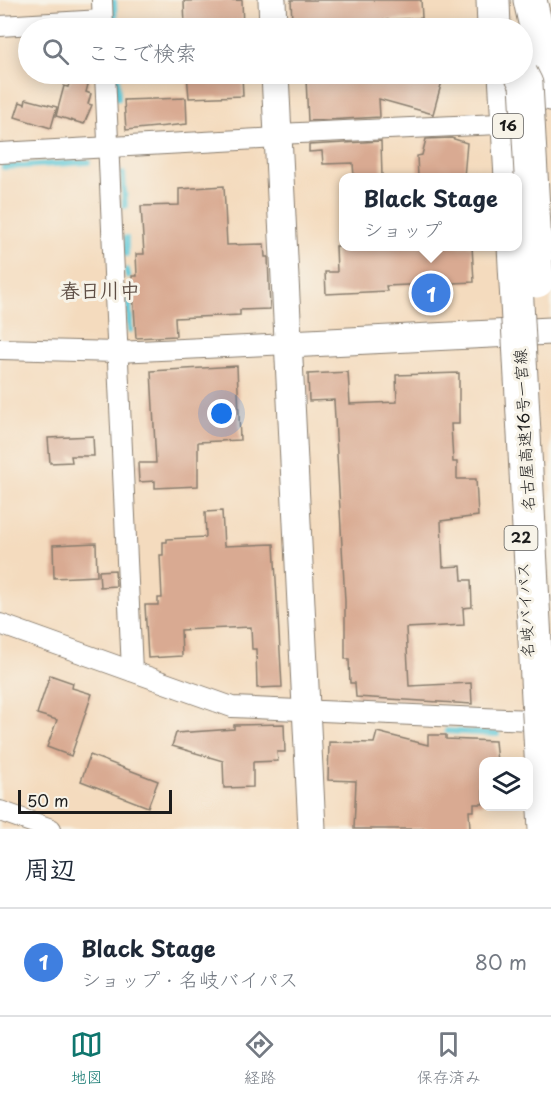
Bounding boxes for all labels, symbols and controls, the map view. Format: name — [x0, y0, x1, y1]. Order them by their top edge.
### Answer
search box — [18, 18, 533, 84]
icon: search — [39, 35, 72, 68]
text: ここで検索 — [87, 35, 197, 68]
road number: 16 — [493, 114, 523, 138]
popup — [339, 173, 522, 251]
text: Black Stage — [363, 181, 498, 214]
text: ショップ — [363, 214, 442, 244]
pin: 1 — [412, 270, 450, 316]
district label: 春日川中 — [60, 275, 140, 305]
street label: 名古屋高速16号一宮線 — [507, 348, 539, 512]
your location — [207, 399, 236, 428]
road number: 22 — [504, 526, 538, 550]
street label: 名岐バイパス — [510, 562, 538, 658]
map controls — [479, 757, 533, 811]
button: layers — [479, 757, 533, 811]
scale bar — [18, 787, 172, 814]
text: 50 m — [27, 788, 68, 812]
text: 周辺 — [24, 849, 76, 888]
text: Black Stage — [81, 931, 216, 964]
text: 1 — [39, 947, 48, 977]
text: 80 m — [475, 947, 527, 977]
text: ショップ · 名岐バイパス — [81, 964, 299, 994]
tab: 地図 — [70, 1028, 103, 1088]
tab: 経路 — [243, 1028, 276, 1088]
tab: 保存済み — [417, 1028, 481, 1088]

